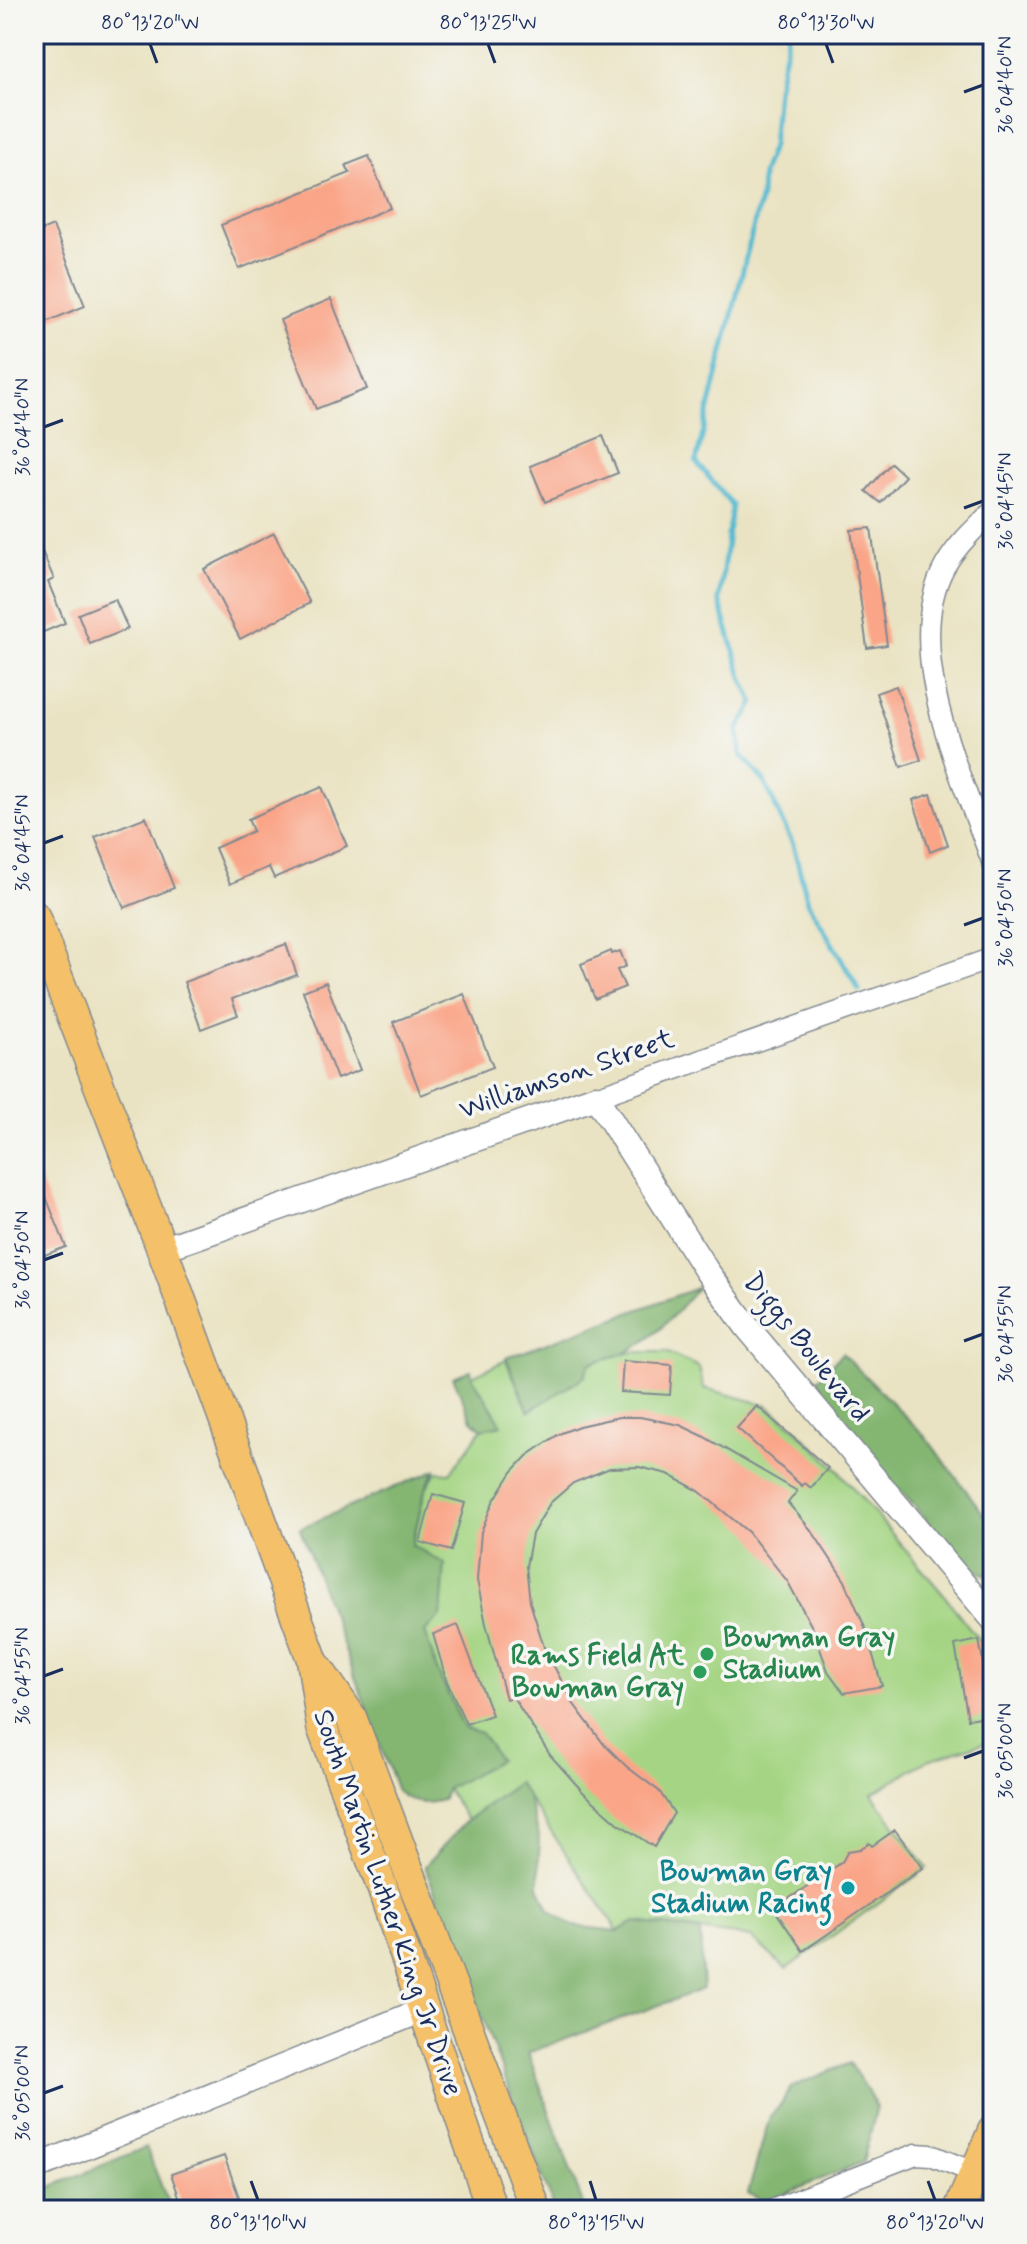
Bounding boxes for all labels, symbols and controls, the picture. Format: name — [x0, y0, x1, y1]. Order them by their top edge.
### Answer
text: 80°13'20"W — [101, 10, 199, 37]
text: 80°13'25"W — [440, 10, 537, 37]
text: 80°13'30"W — [777, 10, 875, 37]
text: 36°04'40"N — [993, 36, 1020, 134]
text: 36°04'40"N — [10, 378, 37, 476]
text: 36°04'45"N — [993, 452, 1020, 550]
text: 36°04'45"N — [10, 794, 37, 892]
text: 36°04'50"N — [993, 869, 1020, 967]
street label: Williamson Street — [455, 1021, 680, 1129]
text: 36°04'50"N — [10, 1211, 37, 1309]
street label: Diggs Boulevard — [732, 1265, 878, 1433]
text: 36°04'55"N — [993, 1285, 1020, 1383]
place label: Bowman Gray Stadium — [723, 1620, 895, 1689]
text: 36°04'55"N — [10, 1627, 37, 1725]
place label: Rams Field At Bowman Gray — [511, 1638, 685, 1707]
marker: Bowman Gray Stadium — [698, 1645, 716, 1663]
marker: Rams Field At Bowman Gray — [691, 1663, 709, 1681]
text: 36°05'00"N — [993, 1703, 1020, 1799]
street label: South Martin Luther King Jr Drive — [303, 1705, 471, 2101]
place label: Bowman Gray Stadium Racing — [651, 1854, 832, 1926]
marker: Bowman Gray Stadium Racing — [839, 1879, 857, 1897]
text: 36°05'00"N — [10, 2045, 37, 2141]
text: 80°13'10"W — [210, 2210, 306, 2237]
text: 80°13'15"W — [548, 2210, 644, 2237]
text: 80°13'20"W — [886, 2210, 984, 2237]

